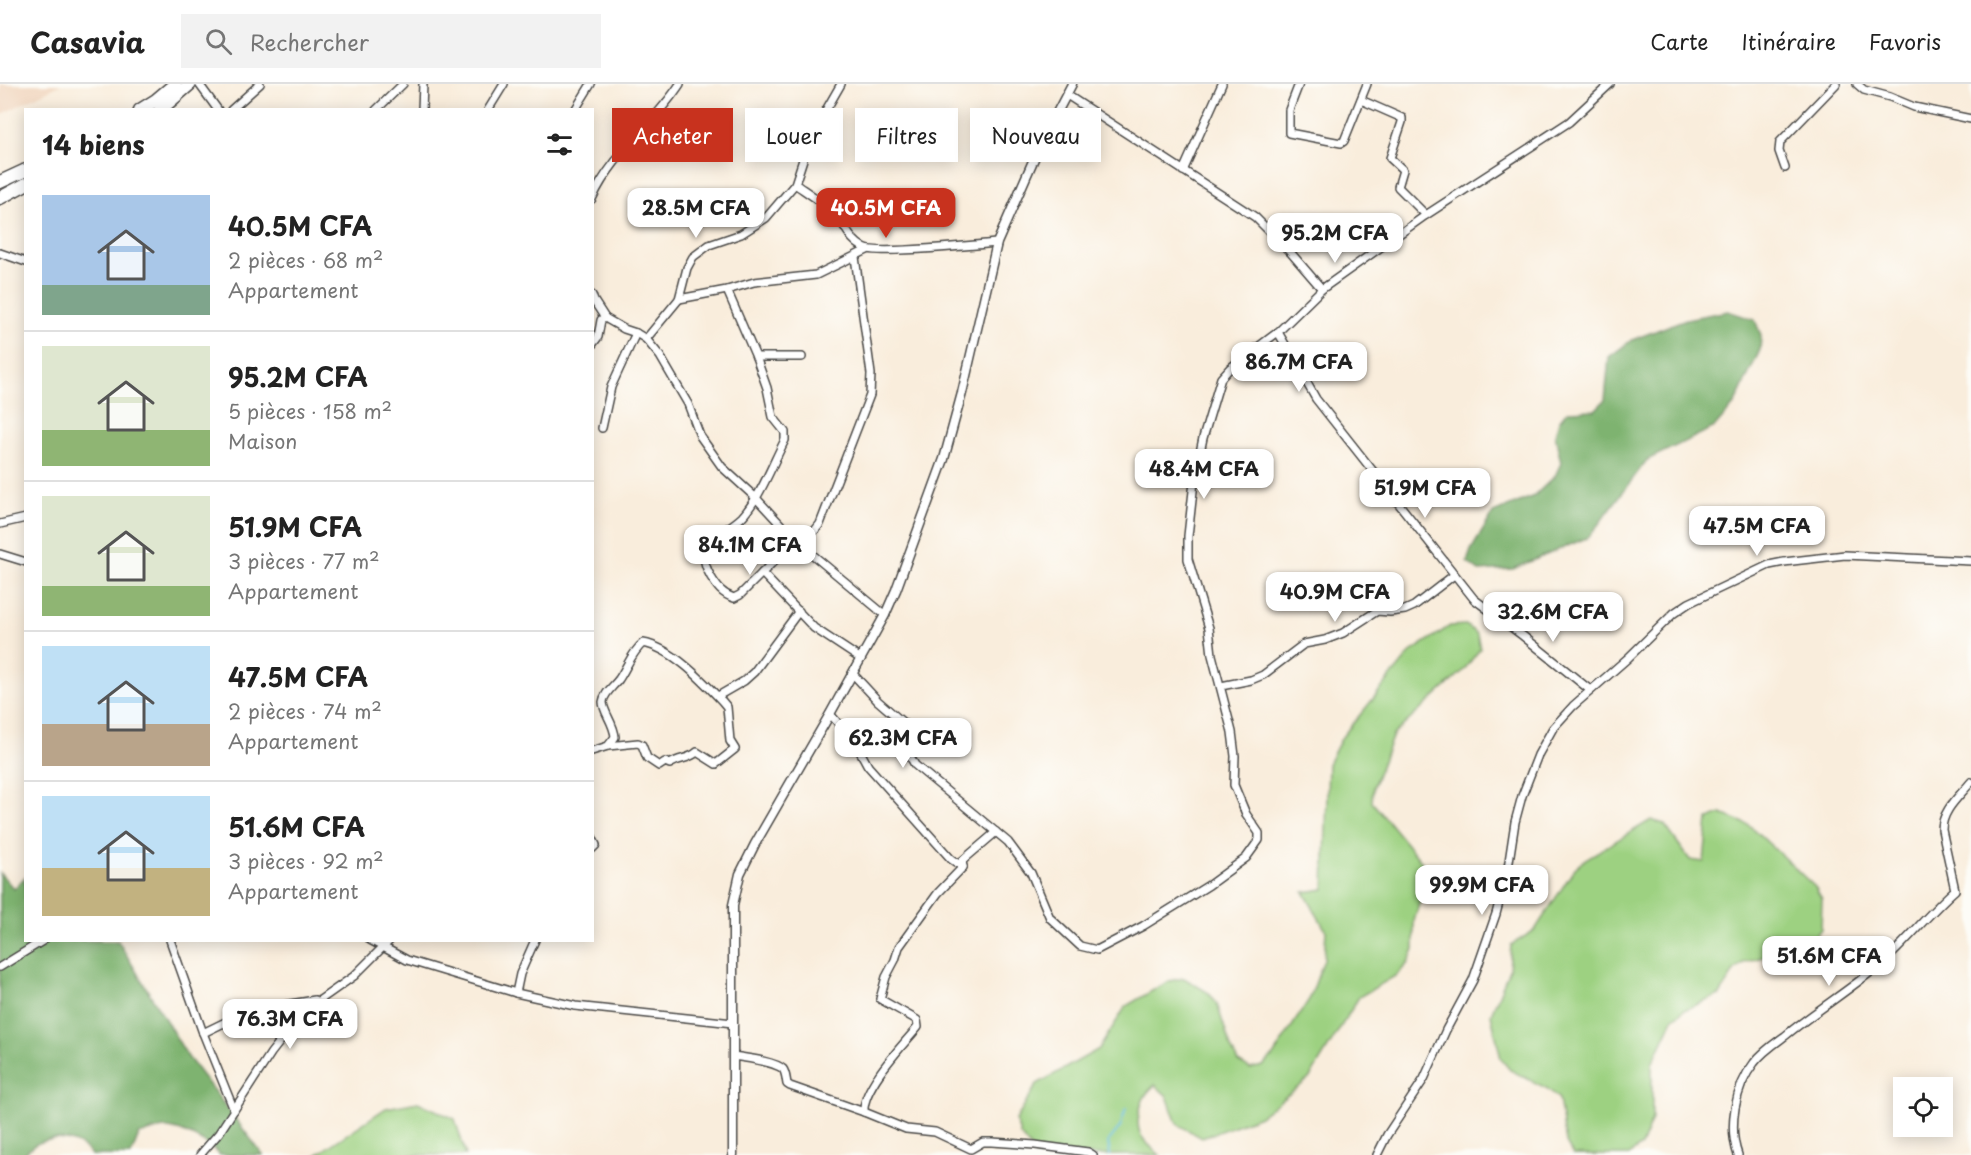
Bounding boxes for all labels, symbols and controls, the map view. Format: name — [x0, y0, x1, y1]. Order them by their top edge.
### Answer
search box — [181, 14, 601, 68]
text: Casavia — [30, 20, 145, 63]
icon: search — [202, 25, 235, 58]
text: Rechercher — [250, 25, 369, 58]
text: Carte — [1650, 25, 1709, 57]
text: Itinéraire — [1742, 25, 1836, 57]
text: Favoris — [1869, 25, 1941, 57]
chip: Acheter — [612, 108, 733, 162]
chip: Louer — [745, 108, 843, 162]
chip: Filtres — [855, 108, 958, 162]
chip: Nouveau — [970, 108, 1101, 162]
text: 14 biens — [42, 125, 145, 164]
icon: filters — [543, 128, 576, 161]
pin: 28.5M CFA — [627, 188, 765, 239]
pin: 40.5M CFA — [817, 188, 955, 239]
text: 28.5M CFA — [641, 192, 751, 222]
text: 40.5M CFA — [830, 192, 942, 222]
text: 40.5M CFA — [228, 206, 373, 245]
pin: 95.2M CFA — [1266, 213, 1404, 264]
text: 95.2M CFA — [1281, 217, 1389, 247]
icon: home — [90, 219, 162, 291]
text: 2 pièces · 68 m² — [228, 245, 383, 275]
text: Appartement — [228, 275, 358, 305]
pin: 86.7M CFA — [1230, 342, 1368, 393]
text: 86.7M CFA — [1245, 346, 1353, 376]
text: 95.2M CFA — [228, 357, 368, 396]
icon: home — [90, 370, 162, 442]
text: 5 pièces · 158 m² — [228, 396, 392, 426]
text: Maison — [228, 426, 297, 456]
pin: 48.4M CFA — [1135, 449, 1273, 500]
text: 48.4M CFA — [1149, 453, 1259, 483]
pin: 51.9M CFA — [1356, 468, 1494, 519]
text: 51.9M CFA — [1373, 472, 1477, 502]
pin: 47.5M CFA — [1688, 506, 1826, 557]
text: 51.9M CFA — [228, 507, 362, 546]
text: 47.5M CFA — [1703, 510, 1811, 540]
icon: home — [90, 520, 162, 592]
pin: 84.1M CFA — [681, 525, 819, 576]
text: 84.1M CFA — [698, 529, 802, 559]
text: 3 pièces · 77 m² — [228, 546, 380, 576]
pin: 40.9M CFA — [1266, 572, 1404, 623]
text: Appartement — [228, 576, 358, 606]
text: 40.9M CFA — [1280, 576, 1390, 606]
pin: 32.6M CFA — [1484, 592, 1622, 643]
text: 32.6M CFA — [1497, 596, 1609, 626]
text: 47.5M CFA — [228, 657, 368, 696]
icon: home — [90, 670, 162, 742]
text: 2 pièces · 74 m² — [228, 696, 382, 726]
pin: 62.3M CFA — [834, 718, 972, 769]
text: 62.3M CFA — [849, 722, 957, 752]
text: Appartement — [228, 726, 358, 756]
text: 51.6M CFA — [228, 807, 365, 846]
icon: home — [90, 820, 162, 892]
text: 3 pièces · 92 m² — [228, 846, 384, 876]
pin: 99.9M CFA — [1413, 865, 1551, 916]
text: 99.9M CFA — [1429, 869, 1535, 899]
text: Appartement — [228, 876, 358, 906]
pin: 51.6M CFA — [1760, 936, 1898, 987]
text: 51.6M CFA — [1776, 940, 1882, 970]
pin: 76.3M CFA — [221, 999, 359, 1050]
text: 76.3M CFA — [236, 1003, 344, 1033]
map controls — [1893, 1077, 1953, 1137]
button: locate — [1893, 1077, 1953, 1137]

